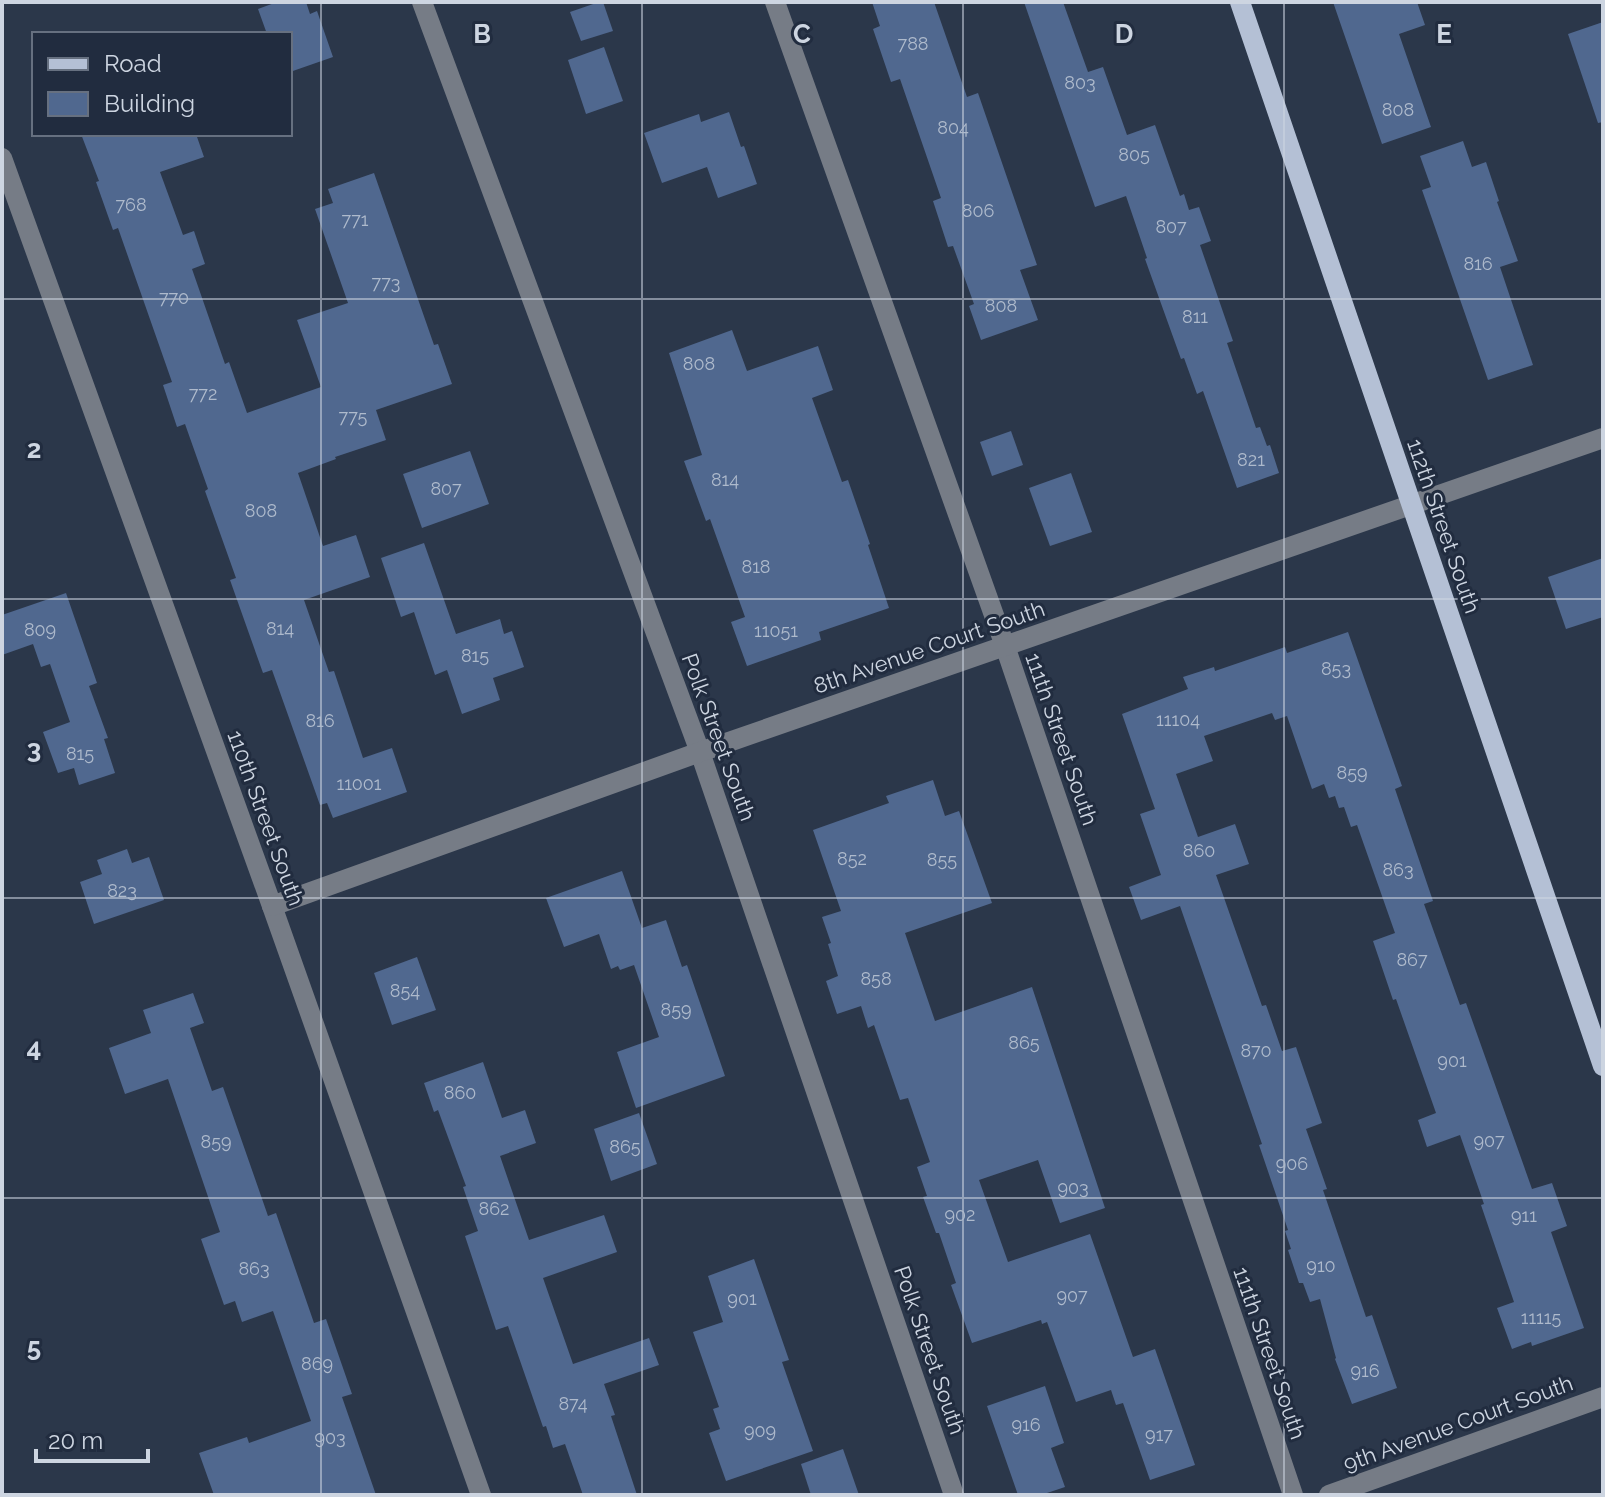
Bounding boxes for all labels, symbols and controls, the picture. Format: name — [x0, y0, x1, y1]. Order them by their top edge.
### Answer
text: B — [473, 19, 491, 49]
text: C — [793, 19, 811, 49]
text: D — [1115, 19, 1133, 49]
text: E — [1436, 19, 1452, 49]
legend — [32, 32, 292, 136]
house number: 788 — [898, 33, 928, 54]
text: Road — [104, 49, 162, 78]
house number: 803 — [1064, 72, 1096, 93]
text: Building — [104, 89, 195, 118]
house number: 808 — [1382, 99, 1414, 120]
house number: 804 — [937, 117, 969, 138]
house number: 805 — [1118, 144, 1150, 165]
house number: 768 — [115, 194, 147, 215]
house number: 806 — [962, 200, 994, 221]
house number: 771 — [342, 209, 369, 230]
house number: 807 — [1155, 216, 1187, 237]
house number: 816 — [1463, 253, 1493, 274]
house number: 773 — [372, 272, 400, 293]
house number: 770 — [159, 287, 189, 308]
house number: 808 — [985, 295, 1017, 316]
house number: 811 — [1182, 306, 1208, 327]
house number: 808 — [683, 353, 715, 374]
house number: 772 — [189, 383, 217, 404]
house number: 775 — [339, 406, 368, 427]
text: 2 — [27, 434, 41, 464]
street label: 112th Street South — [1402, 436, 1486, 616]
house number: 821 — [1237, 449, 1265, 470]
house number: 814 — [711, 469, 739, 490]
house number: 807 — [430, 478, 462, 499]
house number: 808 — [245, 500, 277, 521]
house number: 818 — [741, 556, 771, 577]
street label: 8th Avenue Court South — [810, 595, 1048, 699]
house number: 814 — [266, 618, 294, 639]
house number: 809 — [24, 619, 56, 640]
house number: 11051 — [754, 620, 798, 641]
house number: 815 — [461, 645, 489, 666]
street label: 111th Street South — [1020, 649, 1104, 829]
street label: Polk Street South — [677, 650, 761, 824]
house number: 853 — [1321, 658, 1351, 679]
house number: 11104 — [1156, 709, 1200, 730]
house number: 816 — [305, 710, 335, 731]
street label: 110th Street South — [222, 727, 310, 909]
text: 3 — [27, 734, 41, 764]
house number: 815 — [66, 743, 94, 764]
house number: 859 — [1336, 762, 1368, 783]
house number: 11001 — [336, 773, 382, 794]
house number: 860 — [1183, 840, 1215, 861]
house number: 852 — [837, 848, 867, 869]
house number: 855 — [927, 849, 957, 870]
house number: 863 — [1382, 859, 1414, 880]
house number: 823 — [107, 880, 137, 901]
house number: 867 — [1396, 949, 1428, 970]
house number: 858 — [860, 968, 892, 989]
house number: 854 — [390, 980, 420, 1001]
house number: 859 — [660, 999, 692, 1020]
house number: 865 — [1008, 1032, 1040, 1053]
text: 4 — [27, 1033, 41, 1063]
house number: 870 — [1240, 1040, 1272, 1061]
house number: 901 — [1437, 1050, 1467, 1071]
house number: 860 — [444, 1082, 476, 1103]
house number: 907 — [1473, 1130, 1505, 1151]
house number: 859 — [200, 1131, 232, 1152]
house number: 865 — [609, 1136, 641, 1157]
house number: 906 — [1276, 1153, 1308, 1174]
house number: 903 — [1057, 1177, 1089, 1198]
house number: 862 — [479, 1198, 509, 1219]
house number: 902 — [945, 1204, 975, 1225]
house number: 911 — [1511, 1205, 1537, 1226]
house number: 910 — [1306, 1255, 1336, 1276]
house number: 863 — [238, 1258, 270, 1279]
street label: Polk Street South — [889, 1263, 971, 1437]
street label: 111th Street South — [1228, 1263, 1312, 1443]
house number: 907 — [1056, 1285, 1088, 1306]
house number: 901 — [727, 1288, 757, 1309]
house number: 11115 — [1521, 1307, 1561, 1328]
text: 5 — [27, 1332, 41, 1362]
house number: 869 — [301, 1353, 333, 1374]
house number: 916 — [1350, 1360, 1380, 1381]
street label: 9th Avenue Court South — [1340, 1369, 1576, 1477]
house number: 874 — [558, 1393, 588, 1414]
scale bar — [36, 1413, 148, 1463]
house number: 916 — [1011, 1414, 1041, 1435]
house number: 909 — [744, 1420, 776, 1441]
house number: 917 — [1145, 1424, 1173, 1445]
text: 20 m — [48, 1426, 103, 1455]
house number: 903 — [314, 1427, 346, 1448]

